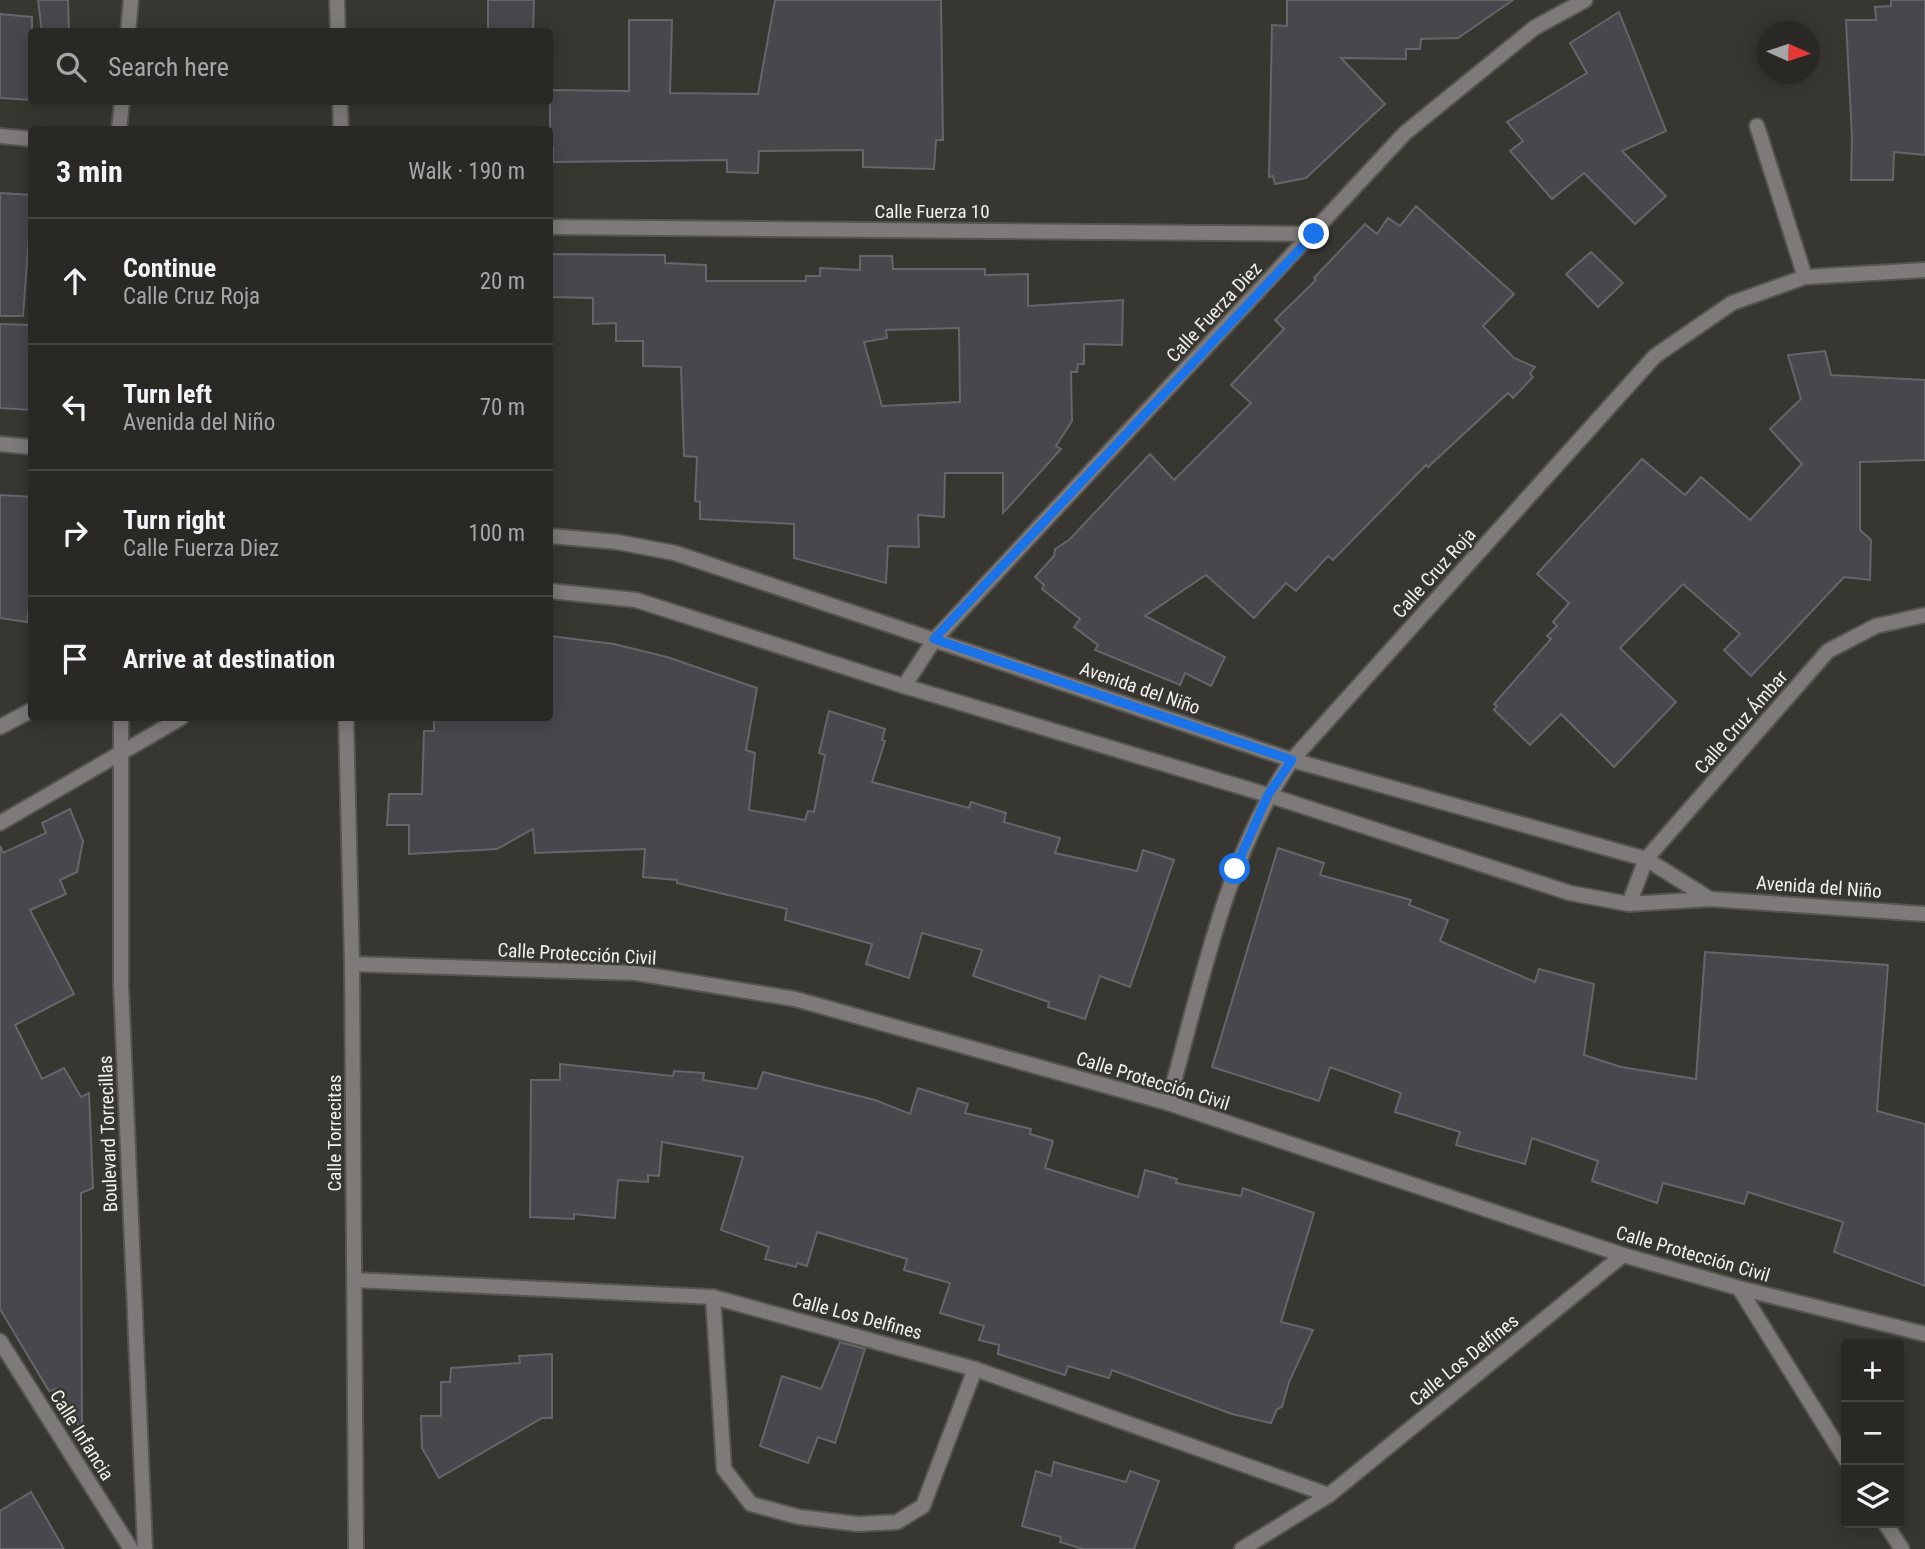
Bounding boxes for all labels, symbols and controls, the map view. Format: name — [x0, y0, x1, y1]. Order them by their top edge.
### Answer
north arrow — [1757, 21, 1820, 84]
search box — [28, 28, 553, 105]
icon: search — [52, 48, 90, 86]
text: Search here — [108, 52, 229, 82]
text: 3 min — [56, 154, 123, 189]
text: Walk · 190 m — [408, 158, 525, 185]
street label: Calle Fuerza 10 — [874, 200, 990, 223]
route end — [1298, 218, 1329, 249]
text: Continue — [123, 253, 216, 283]
street label: Calle Fuerza Diez — [1162, 257, 1266, 367]
icon: ahead — [56, 262, 94, 300]
text: 20 m — [480, 268, 525, 295]
text: Calle Cruz Roja — [123, 283, 260, 310]
text: Turn left — [123, 379, 212, 409]
icon: left — [56, 388, 94, 426]
text: 70 m — [480, 394, 525, 421]
text: Avenida del Niño — [123, 409, 275, 436]
text: Turn right — [123, 505, 225, 535]
icon: right — [56, 514, 94, 552]
text: 100 m — [468, 520, 525, 547]
street label: Calle Cruz Roja — [1388, 523, 1480, 623]
text: Calle Fuerza Diez — [123, 535, 279, 562]
icon: arrive — [56, 640, 94, 678]
text: Arrive at destination — [123, 644, 335, 674]
street label: Avenida del Niño — [1077, 657, 1203, 719]
street label: Calle Cruz Ámbar — [1690, 665, 1792, 779]
route start — [1219, 853, 1250, 884]
street label: Avenida del Niño — [1755, 871, 1883, 903]
street label: Calle Protección Civil — [497, 938, 657, 970]
street label: Calle Protección Civil — [1074, 1047, 1232, 1115]
street label: Boulevard Torrecillas — [94, 1055, 122, 1213]
street label: Calle Torrecitas — [323, 1075, 346, 1191]
street label: Calle Protección Civil — [1613, 1221, 1773, 1287]
street label: Calle Los Delfines — [789, 1288, 925, 1344]
street label: Calle Los Delfines — [1405, 1309, 1523, 1411]
map controls — [1841, 1339, 1904, 1528]
button: + — [1841, 1339, 1904, 1402]
street label: Calle Infancia — [45, 1385, 119, 1485]
button: − — [1841, 1402, 1904, 1465]
button: layers — [1841, 1465, 1904, 1528]

